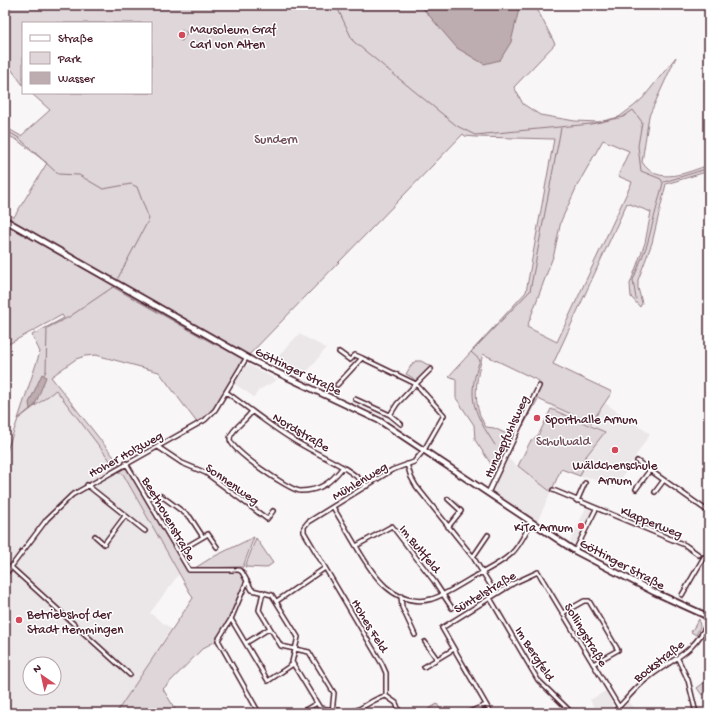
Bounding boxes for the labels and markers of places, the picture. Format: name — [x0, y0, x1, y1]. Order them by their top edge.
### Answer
place label: Mausoleum Graf Carl von Alten — [190, 23, 277, 53]
marker: Mausoleum Graf Carl von Alten — [177, 30, 187, 40]
marker: Sporthalle Arnum — [532, 413, 542, 423]
place label: Sporthalle Arnum — [545, 413, 638, 428]
marker: Wäldchenschule Arnum — [610, 445, 620, 455]
place label: Wäldchenschule Arnum — [573, 459, 658, 489]
place label: KiTa Arnum — [514, 521, 573, 536]
marker: KiTa Arnum — [576, 521, 586, 531]
place label: Betriebshof der Stadt Hemmingen — [26, 608, 124, 638]
marker: Betriebshof der Stadt Hemmingen — [14, 615, 24, 625]

